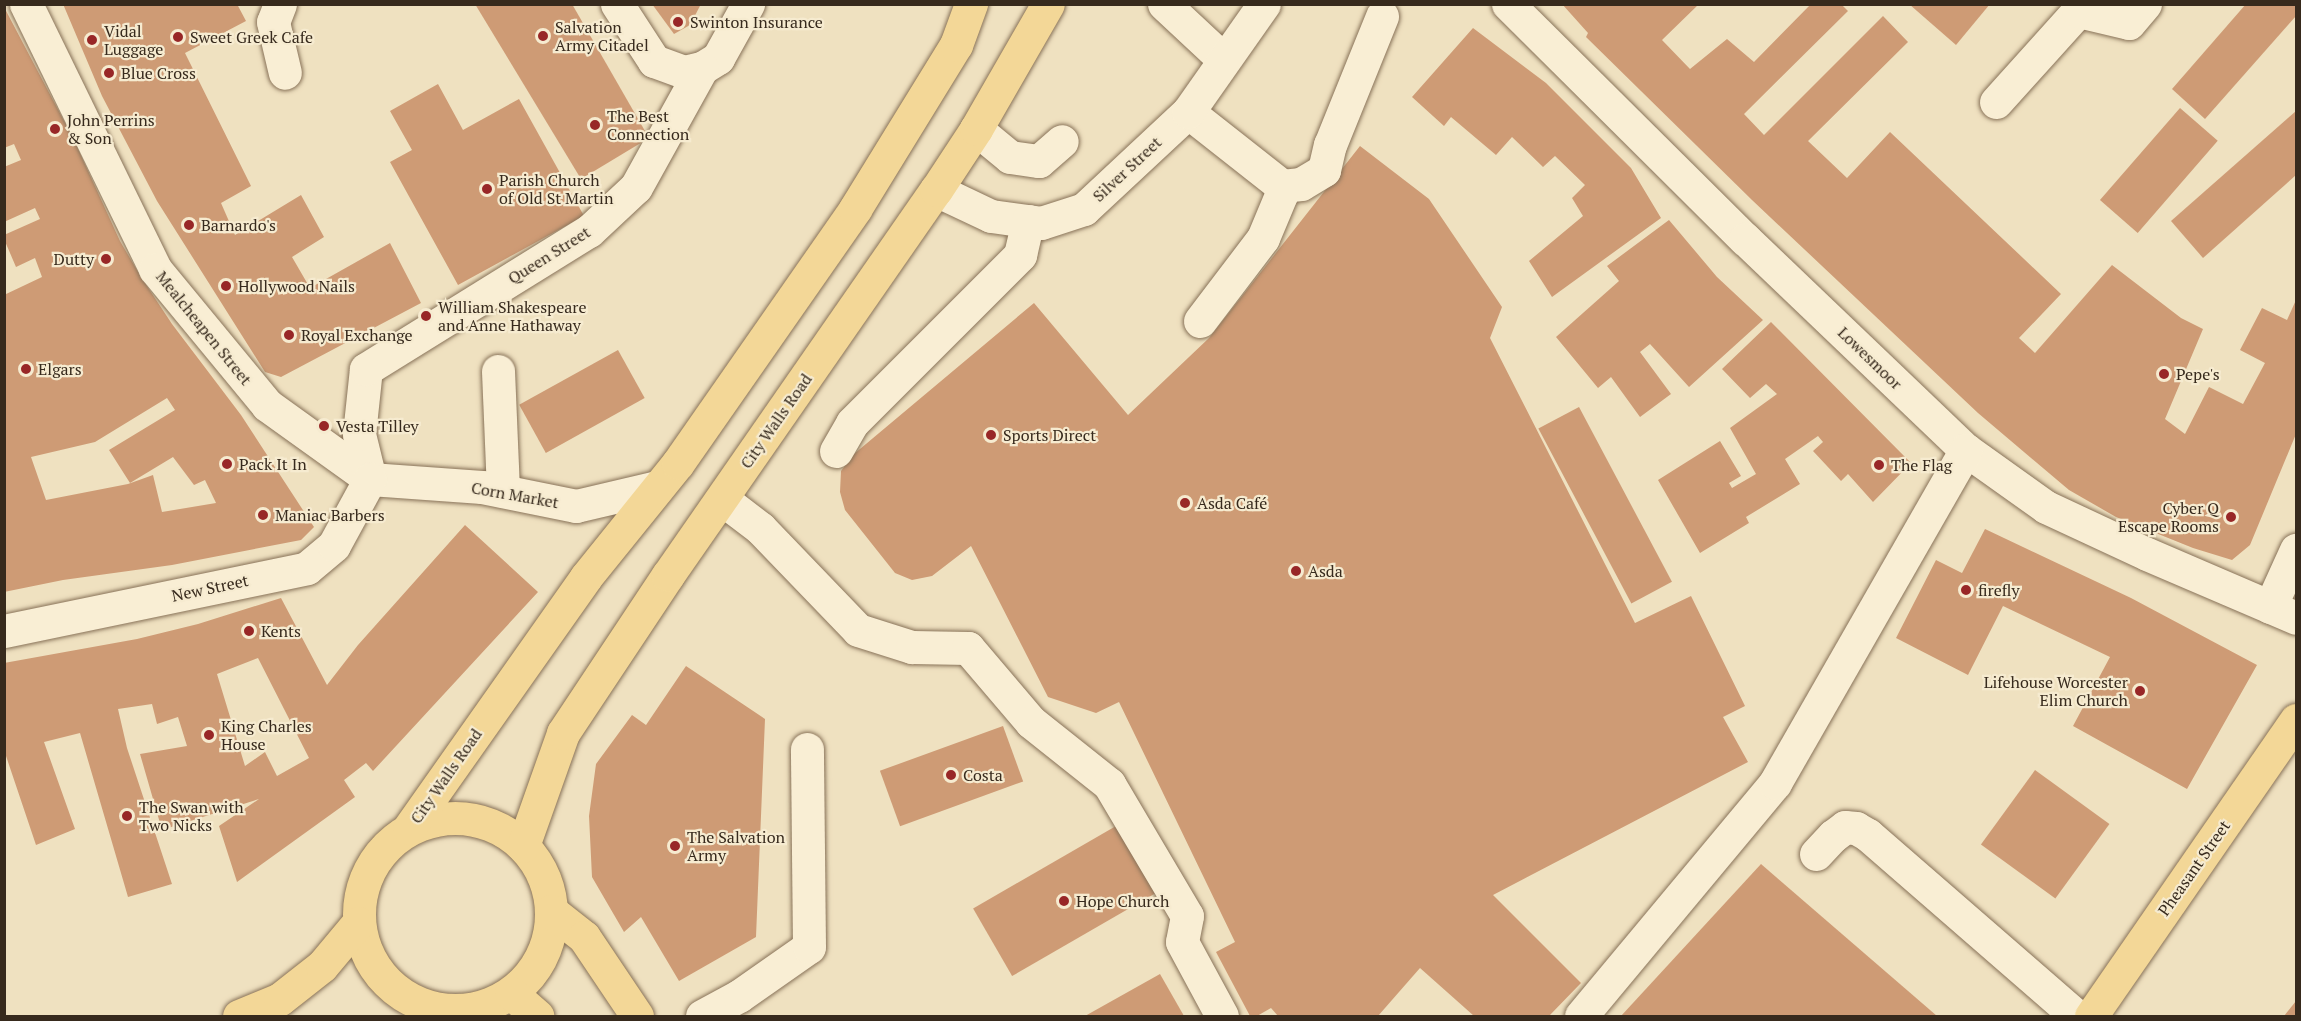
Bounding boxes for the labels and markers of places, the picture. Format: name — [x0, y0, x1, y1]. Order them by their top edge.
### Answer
place label: Swinton Insurance — [690, 12, 823, 32]
marker: Swinton Insurance — [671, 15, 685, 29]
place label: Salvation Army Citadel — [555, 17, 649, 55]
place label: Vidal Luggage — [104, 21, 163, 59]
place label: Sweet Greek Cafe — [190, 27, 313, 47]
marker: Salvation Army Citadel — [536, 29, 550, 43]
marker: Sweet Greek Cafe — [171, 30, 185, 44]
marker: Vidal Luggage — [85, 33, 99, 47]
place label: Blue Cross — [121, 63, 196, 83]
marker: Blue Cross — [102, 66, 116, 80]
place label: The Best Connection — [607, 106, 689, 144]
place label: John Perrins & Son — [67, 110, 155, 148]
marker: The Best Connection — [588, 118, 602, 132]
marker: John Perrins & Son — [48, 122, 62, 136]
place label: Parish Church of Old St Martin — [499, 170, 613, 208]
marker: Parish Church of Old St Martin — [480, 182, 494, 196]
place label: Barnardo's — [201, 215, 276, 235]
marker: Barnardo's — [182, 218, 196, 232]
place label: Dutty — [54, 249, 94, 269]
marker: Dutty — [99, 252, 113, 266]
place label: Hollywood Nails — [238, 276, 355, 296]
marker: Hollywood Nails — [219, 279, 233, 293]
place label: William Shakespeare and Anne Hathaway — [438, 297, 586, 335]
marker: William Shakespeare and Anne Hathaway — [419, 309, 433, 323]
place label: Royal Exchange — [301, 325, 413, 345]
marker: Royal Exchange — [282, 328, 296, 342]
place label: Elgars — [38, 359, 82, 379]
marker: Elgars — [19, 362, 33, 376]
place label: Pepe's — [2176, 364, 2220, 384]
marker: Pepe's — [2157, 367, 2171, 381]
place label: Vesta Tilley — [336, 416, 419, 436]
marker: Vesta Tilley — [317, 419, 331, 433]
place label: Sports Direct — [1003, 425, 1096, 445]
marker: Sports Direct — [984, 428, 998, 442]
place label: Pack It In — [239, 454, 307, 474]
place label: The Flag — [1891, 455, 1952, 475]
marker: Pack It In — [220, 457, 234, 471]
marker: The Flag — [1872, 458, 1886, 472]
place label: Asda Café — [1197, 493, 1267, 513]
marker: Asda Café — [1178, 496, 1192, 510]
place label: Cyber Q Escape Rooms — [2118, 498, 2219, 536]
place label: Maniac Barbers — [275, 505, 385, 525]
marker: Maniac Barbers — [256, 508, 270, 522]
marker: Cyber Q Escape Rooms — [2224, 510, 2238, 524]
place label: Asda — [1308, 561, 1343, 581]
marker: Asda — [1289, 564, 1303, 578]
place label: firefly — [1978, 580, 2020, 600]
marker: firefly — [1959, 583, 1973, 597]
place label: Kents — [261, 621, 301, 641]
marker: Kents — [242, 624, 256, 638]
place label: Lifehouse Worcester Elim Church — [1984, 672, 2128, 710]
marker: Lifehouse Worcester Elim Church — [2133, 684, 2147, 698]
place label: King Charles House — [221, 716, 312, 754]
marker: King Charles House — [202, 728, 216, 742]
place label: Costa — [963, 765, 1003, 785]
marker: Costa — [944, 768, 958, 782]
place label: The Swan with Two Nicks — [139, 797, 244, 835]
marker: The Swan with Two Nicks — [120, 809, 134, 823]
place label: The Salvation Army — [687, 827, 785, 865]
marker: The Salvation Army — [668, 839, 682, 853]
place label: Hope Church — [1076, 891, 1169, 911]
marker: Hope Church — [1057, 894, 1071, 908]

